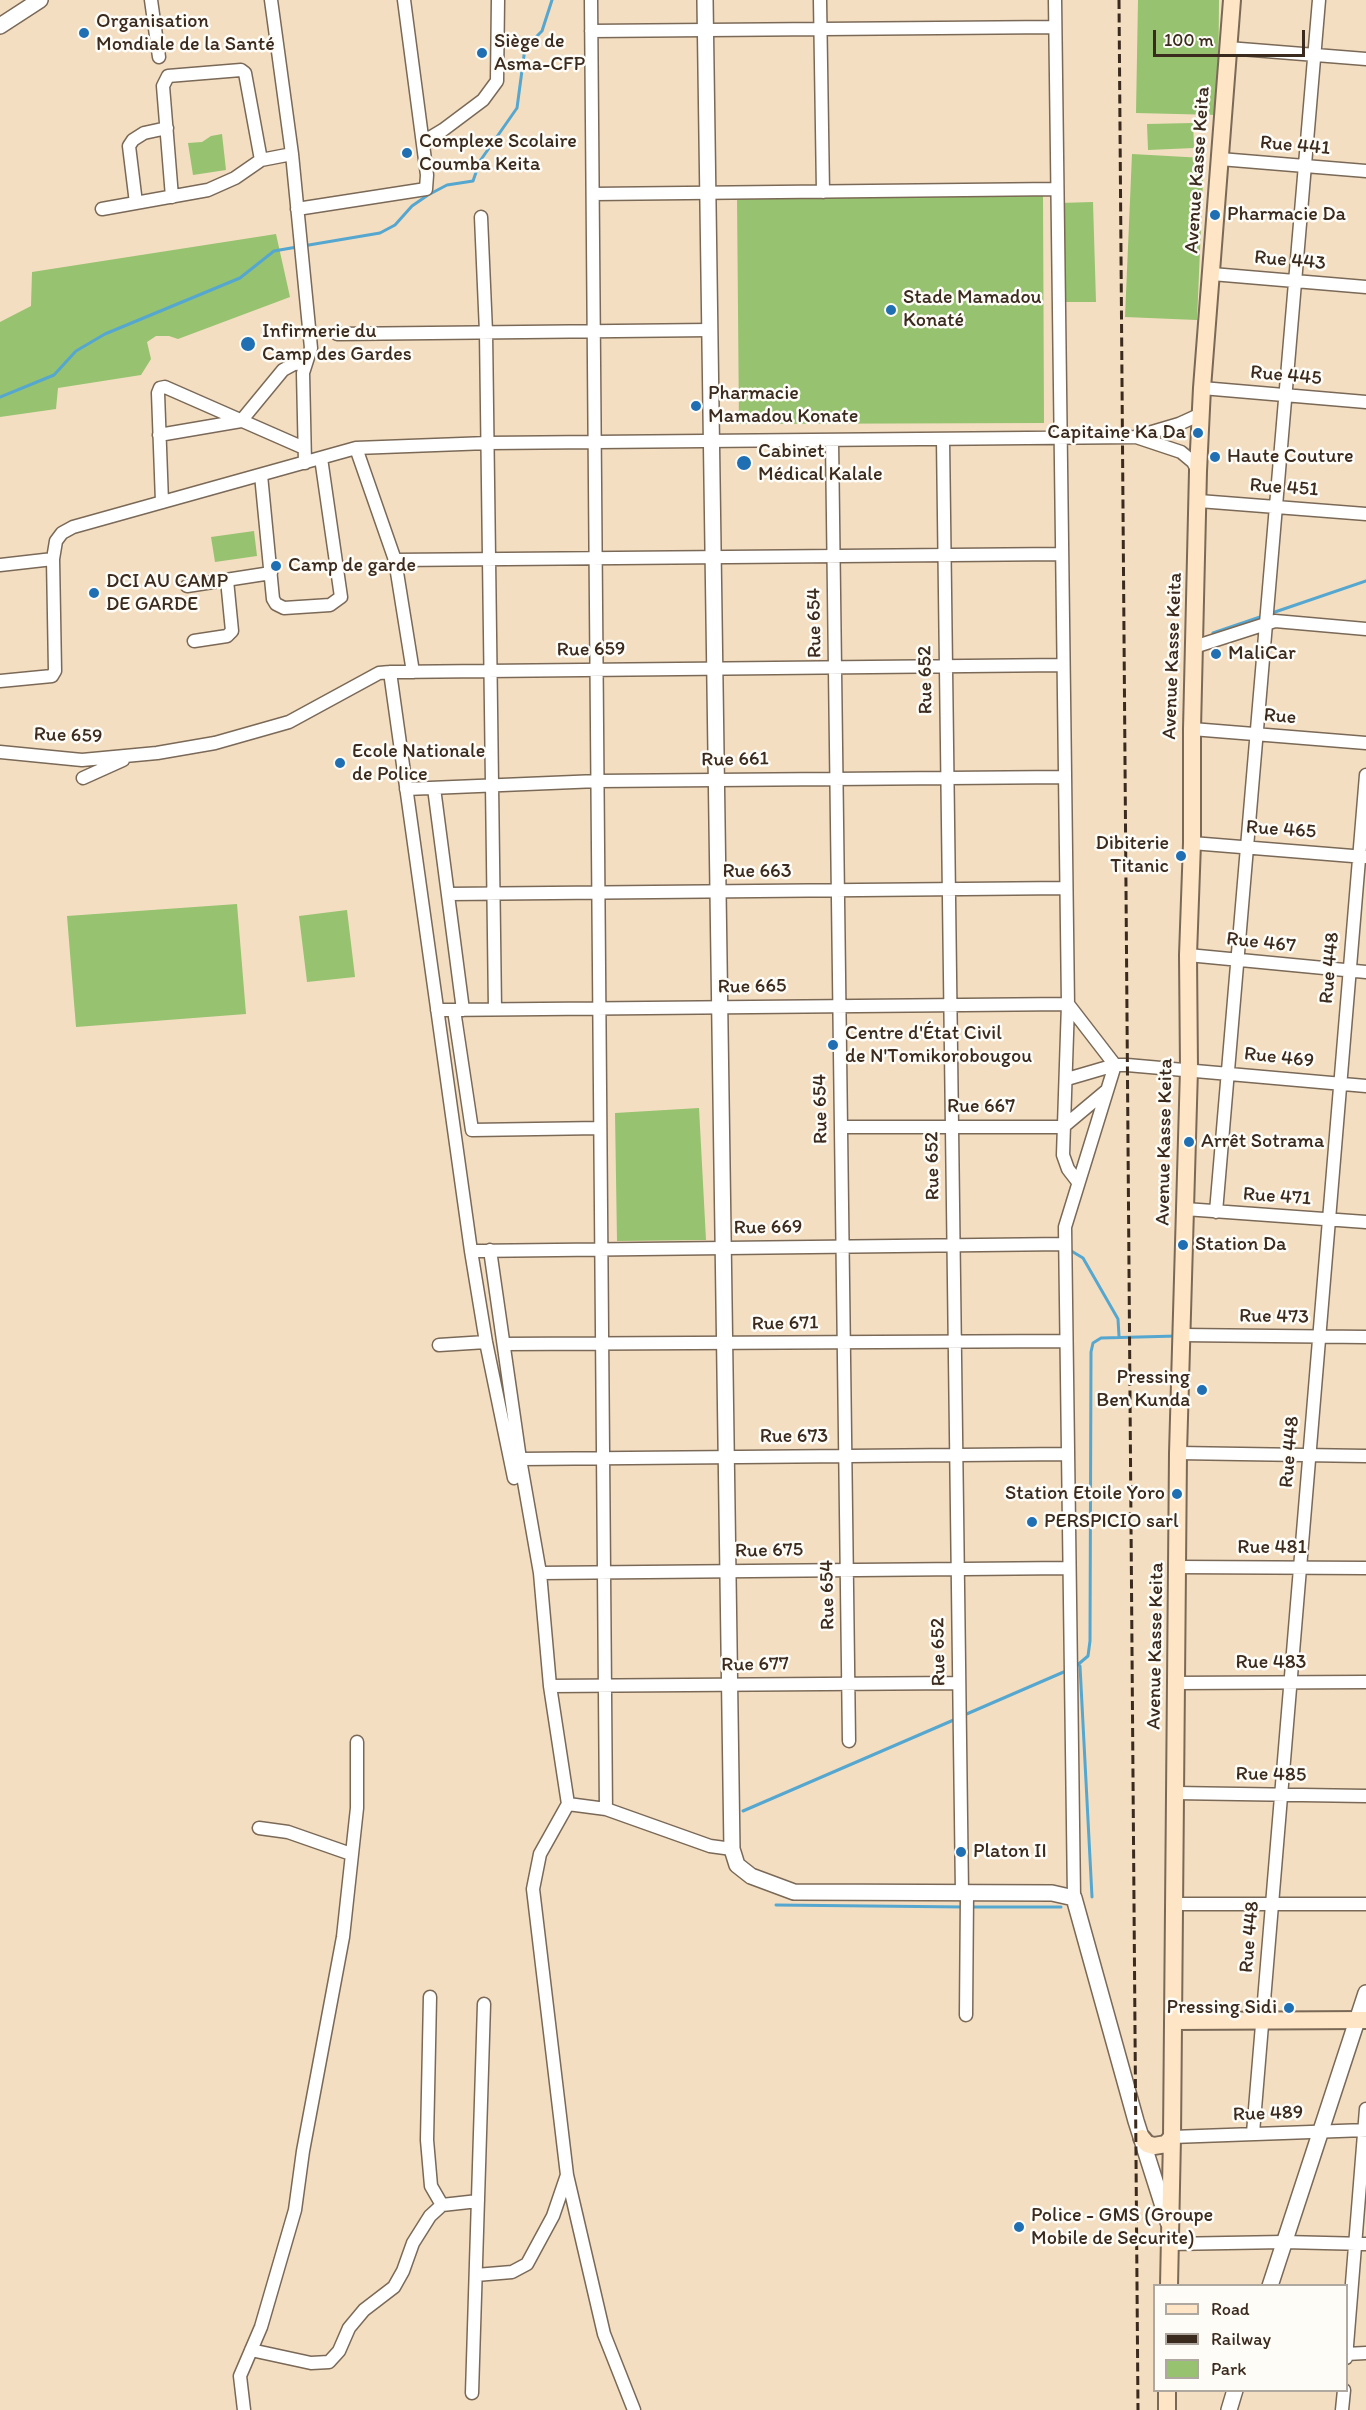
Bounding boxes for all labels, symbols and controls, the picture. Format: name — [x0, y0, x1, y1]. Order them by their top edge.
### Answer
place label: Organisation Mondiale de la Santé — [96, 10, 275, 57]
scale bar — [1156, 18, 1308, 56]
marker: Organisation Mondiale de la Santé — [77, 26, 91, 40]
text: 100 m — [1164, 29, 1214, 51]
place label: Siège de Asma-CFP — [494, 30, 585, 77]
marker: Siège de Asma-CFP — [475, 46, 489, 60]
street label: Avenue Kasse Keita — [1180, 86, 1216, 254]
place label: Complexe Scolaire Coumba Keita — [419, 130, 577, 177]
street label: Rue 441 — [1259, 131, 1331, 161]
marker: Complexe Scolaire Coumba Keita — [400, 146, 414, 160]
place label: Pharmacie Da — [1227, 203, 1346, 227]
marker: Pharmacie Da — [1208, 208, 1222, 222]
street label: Rue 443 — [1253, 246, 1327, 276]
place label: Stade Mamadou Konaté — [903, 286, 1042, 333]
marker: Stade Mamadou Konaté — [884, 303, 898, 317]
place label: Infirmerie du Camp des Gardes — [262, 320, 412, 367]
marker: Infirmerie du Camp des Gardes — [239, 335, 257, 353]
street label: Rue 445 — [1249, 361, 1323, 391]
place label: Pharmacie Mamadou Konate — [708, 382, 858, 429]
marker: Pharmacie Mamadou Konate — [689, 399, 703, 413]
place label: Capitaine Ka Da — [1047, 421, 1186, 445]
marker: Capitaine Ka Da — [1191, 426, 1205, 440]
place label: Cabinet Médical Kalale — [758, 440, 883, 487]
place label: Haute Couture — [1227, 445, 1354, 469]
marker: Haute Couture — [1208, 450, 1222, 464]
marker: Cabinet Médical Kalale — [735, 454, 753, 472]
street label: Rue 451 — [1249, 474, 1319, 502]
place label: Camp de garde — [288, 554, 416, 578]
marker: Camp de garde — [269, 559, 283, 573]
place label: DCI AU CAMP DE GARDE — [106, 570, 228, 617]
street label: Avenue Kasse Keita — [1158, 572, 1188, 740]
marker: DCI AU CAMP DE GARDE — [87, 586, 101, 600]
street label: Rue 654 — [802, 588, 828, 658]
street label: Rue 659 — [556, 637, 626, 663]
place label: MaliCar — [1228, 642, 1296, 666]
street label: Rue 652 — [913, 645, 939, 715]
marker: MaliCar — [1209, 647, 1223, 661]
street label: Rue — [1263, 704, 1297, 730]
street label: Rue 659 — [33, 723, 103, 749]
place label: Ecole Nationale de Police — [352, 740, 485, 787]
street label: Rue 661 — [701, 747, 769, 773]
marker: Ecole Nationale de Police — [333, 756, 347, 770]
street label: Rue 465 — [1245, 816, 1317, 844]
place label: Dibiterie Titanic — [1095, 832, 1169, 879]
marker: Dibiterie Titanic — [1174, 849, 1188, 863]
street label: Rue 663 — [722, 860, 792, 884]
street label: Rue 467 — [1225, 927, 1297, 959]
street label: Rue 448 — [1315, 931, 1345, 1005]
street label: Rue 665 — [717, 974, 787, 1000]
place label: Centre d'État Civil de N'Tomikorobougou — [845, 1022, 1032, 1069]
marker: Centre d'État Civil de N'Tomikorobougou — [826, 1038, 840, 1052]
street label: Rue 469 — [1243, 1042, 1315, 1074]
street label: Avenue Kasse Keita — [1152, 1058, 1178, 1226]
street label: Rue 654 — [808, 1074, 834, 1144]
street label: Rue 667 — [947, 1095, 1015, 1119]
place label: Arrêt Sotrama — [1201, 1130, 1324, 1154]
street label: Rue 652 — [920, 1131, 946, 1201]
marker: Arrêt Sotrama — [1182, 1135, 1196, 1149]
street label: Rue 471 — [1242, 1183, 1312, 1211]
street label: Rue 669 — [733, 1215, 803, 1241]
place label: Station Da — [1195, 1233, 1286, 1257]
marker: Station Da — [1176, 1238, 1190, 1252]
street label: Rue 473 — [1239, 1304, 1309, 1330]
street label: Rue 671 — [751, 1311, 819, 1337]
place label: Pressing Ben Kunda — [1096, 1366, 1190, 1413]
marker: Pressing Ben Kunda — [1195, 1383, 1209, 1397]
street label: Rue 448 — [1275, 1415, 1305, 1489]
street label: Rue 673 — [760, 1425, 828, 1449]
place label: Station Etoile Yoro — [1005, 1482, 1165, 1506]
marker: Station Etoile Yoro — [1170, 1487, 1184, 1501]
place label: PERSPICIO sarl — [1044, 1510, 1179, 1534]
marker: PERSPICIO sarl — [1025, 1515, 1039, 1529]
street label: Rue 481 — [1237, 1536, 1307, 1560]
street label: Rue 675 — [735, 1538, 803, 1564]
street label: Rue 654 — [815, 1560, 841, 1630]
street label: Avenue Kasse Keita — [1143, 1562, 1169, 1730]
street label: Rue 652 — [926, 1617, 952, 1687]
street label: Rue 483 — [1235, 1651, 1307, 1675]
street label: Rue 677 — [721, 1652, 789, 1678]
street label: Rue 485 — [1235, 1762, 1307, 1788]
place label: Platon II — [973, 1840, 1047, 1864]
marker: Platon II — [954, 1845, 968, 1859]
street label: Rue 448 — [1235, 1900, 1265, 1974]
place label: Pressing Sidi — [1167, 1996, 1277, 2020]
marker: Pressing Sidi — [1282, 2001, 1296, 2015]
street label: Rue 489 — [1232, 2101, 1304, 2127]
place label: Police - GMS (Groupe Mobile de Securite) — [1031, 2204, 1213, 2251]
marker: Police - GMS (Groupe Mobile de Securite) — [1012, 2220, 1026, 2234]
legend — [1153, 2284, 1348, 2392]
text: Road — [1211, 2298, 1250, 2320]
text: Railway — [1211, 2328, 1271, 2350]
text: Park — [1211, 2358, 1246, 2380]

